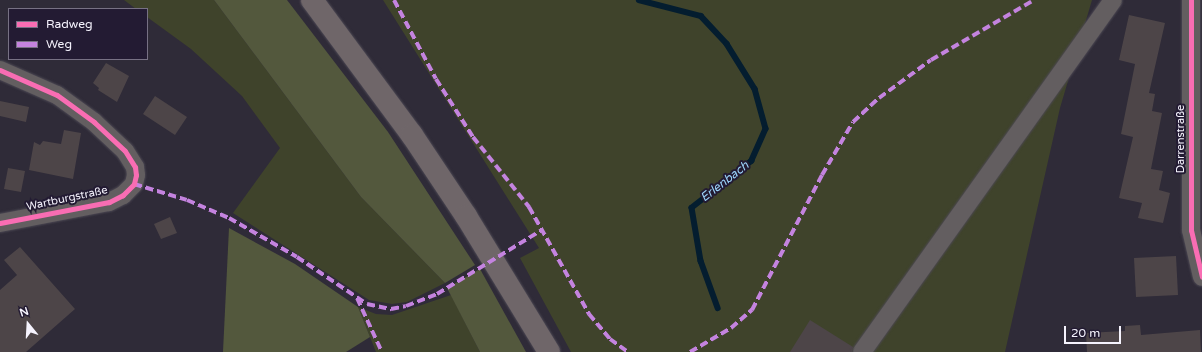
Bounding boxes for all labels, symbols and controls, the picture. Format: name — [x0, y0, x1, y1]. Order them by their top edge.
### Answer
legend — [8, 8, 148, 60]
text: Radweg — [46, 17, 93, 31]
text: Weg — [46, 37, 72, 51]
street label: Darrenstraße — [1174, 105, 1188, 173]
water label: Erlenbach — [698, 159, 752, 205]
street label: Wartburgstraße — [25, 184, 109, 214]
north arrow — [8, 304, 48, 344]
text: N — [18, 305, 30, 320]
scale bar — [1066, 318, 1123, 344]
text: 20 m — [1071, 326, 1100, 340]

